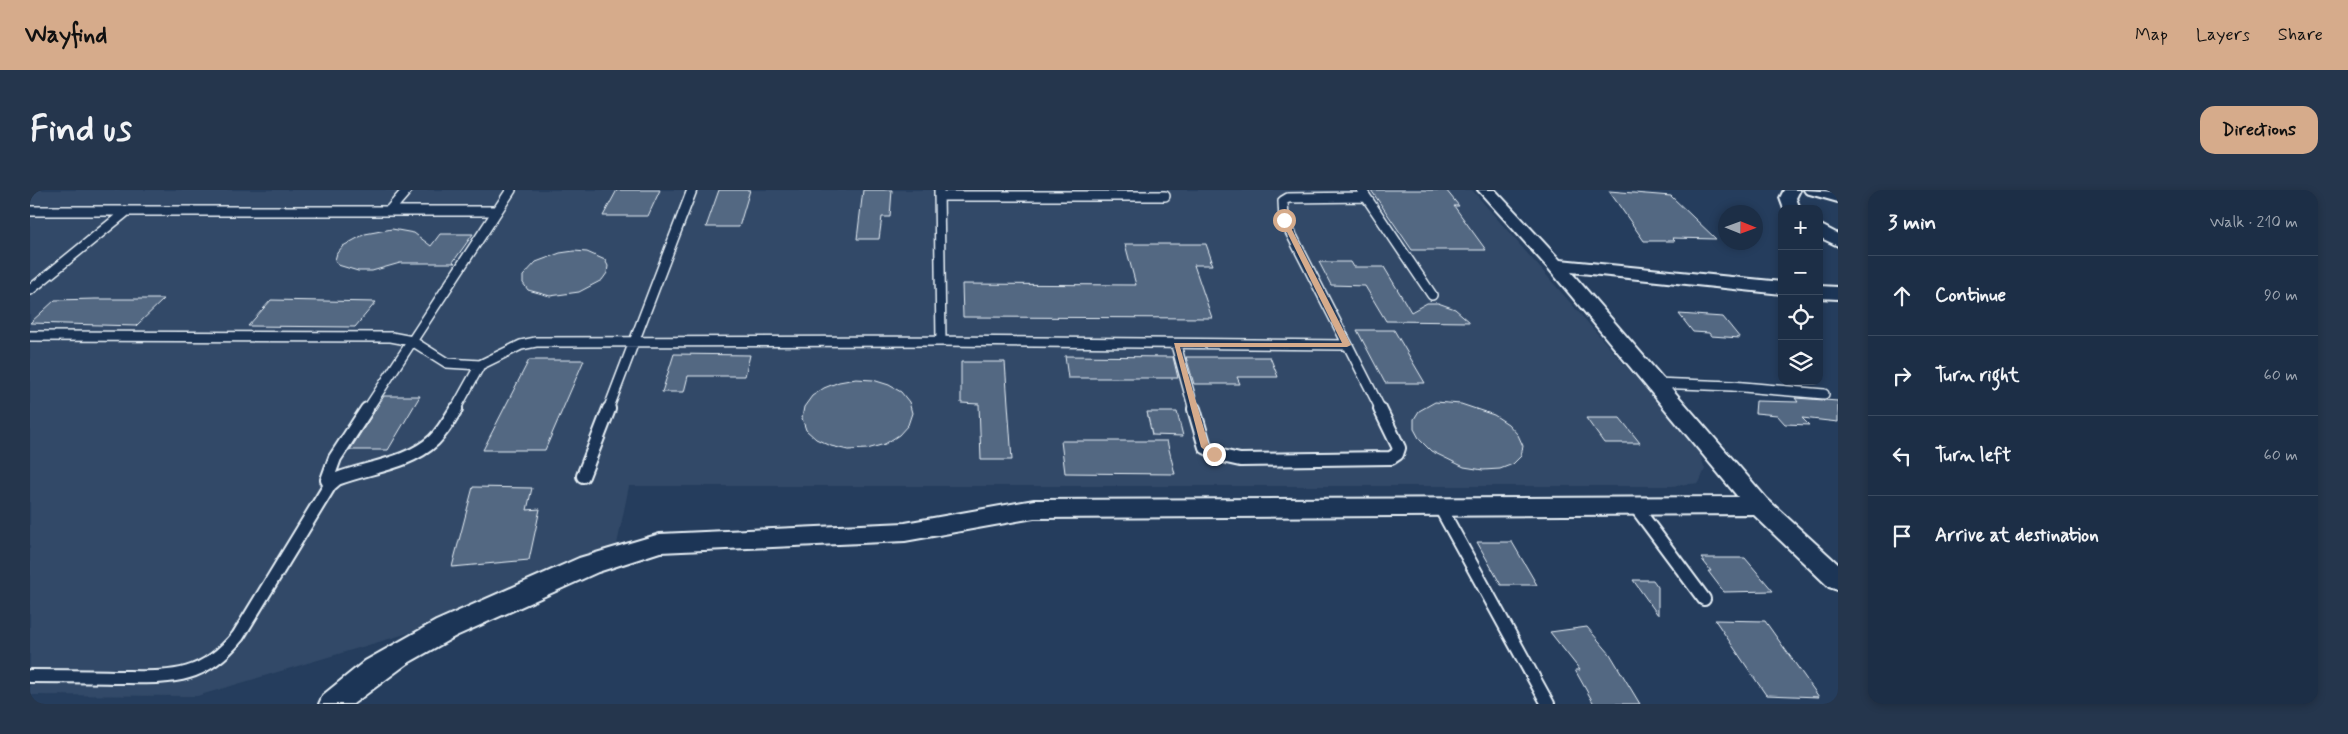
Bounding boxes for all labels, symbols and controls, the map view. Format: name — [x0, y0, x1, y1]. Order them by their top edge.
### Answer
text: Wayfind — [25, 20, 107, 51]
text: Map — [2135, 23, 2168, 47]
text: Layers — [2196, 23, 2250, 47]
text: Share — [2278, 23, 2323, 47]
button: Directions — [2200, 106, 2318, 154]
text: Find us — [30, 107, 132, 153]
north arrow — [1718, 205, 1763, 250]
map controls — [1778, 205, 1823, 385]
button: + — [1778, 205, 1823, 250]
route start — [1273, 209, 1296, 232]
text: 3 min — [1888, 209, 1936, 237]
text: Walk · 210 m — [2210, 212, 2298, 233]
button: − — [1778, 250, 1823, 295]
icon: ahead — [1888, 282, 1916, 310]
text: Continue — [1935, 283, 2006, 308]
text: 90 m — [2264, 285, 2298, 306]
button: locate — [1778, 295, 1823, 340]
button: layers — [1778, 340, 1823, 385]
icon: right — [1888, 362, 1916, 390]
text: Turn right — [1935, 363, 2019, 388]
text: 60 m — [2264, 365, 2298, 386]
icon: left — [1888, 442, 1916, 470]
route end — [1203, 443, 1226, 466]
text: Turn left — [1935, 443, 2011, 468]
text: 60 m — [2264, 445, 2298, 466]
icon: arrive — [1888, 522, 1916, 550]
text: Arrive at destination — [1935, 523, 2099, 548]

